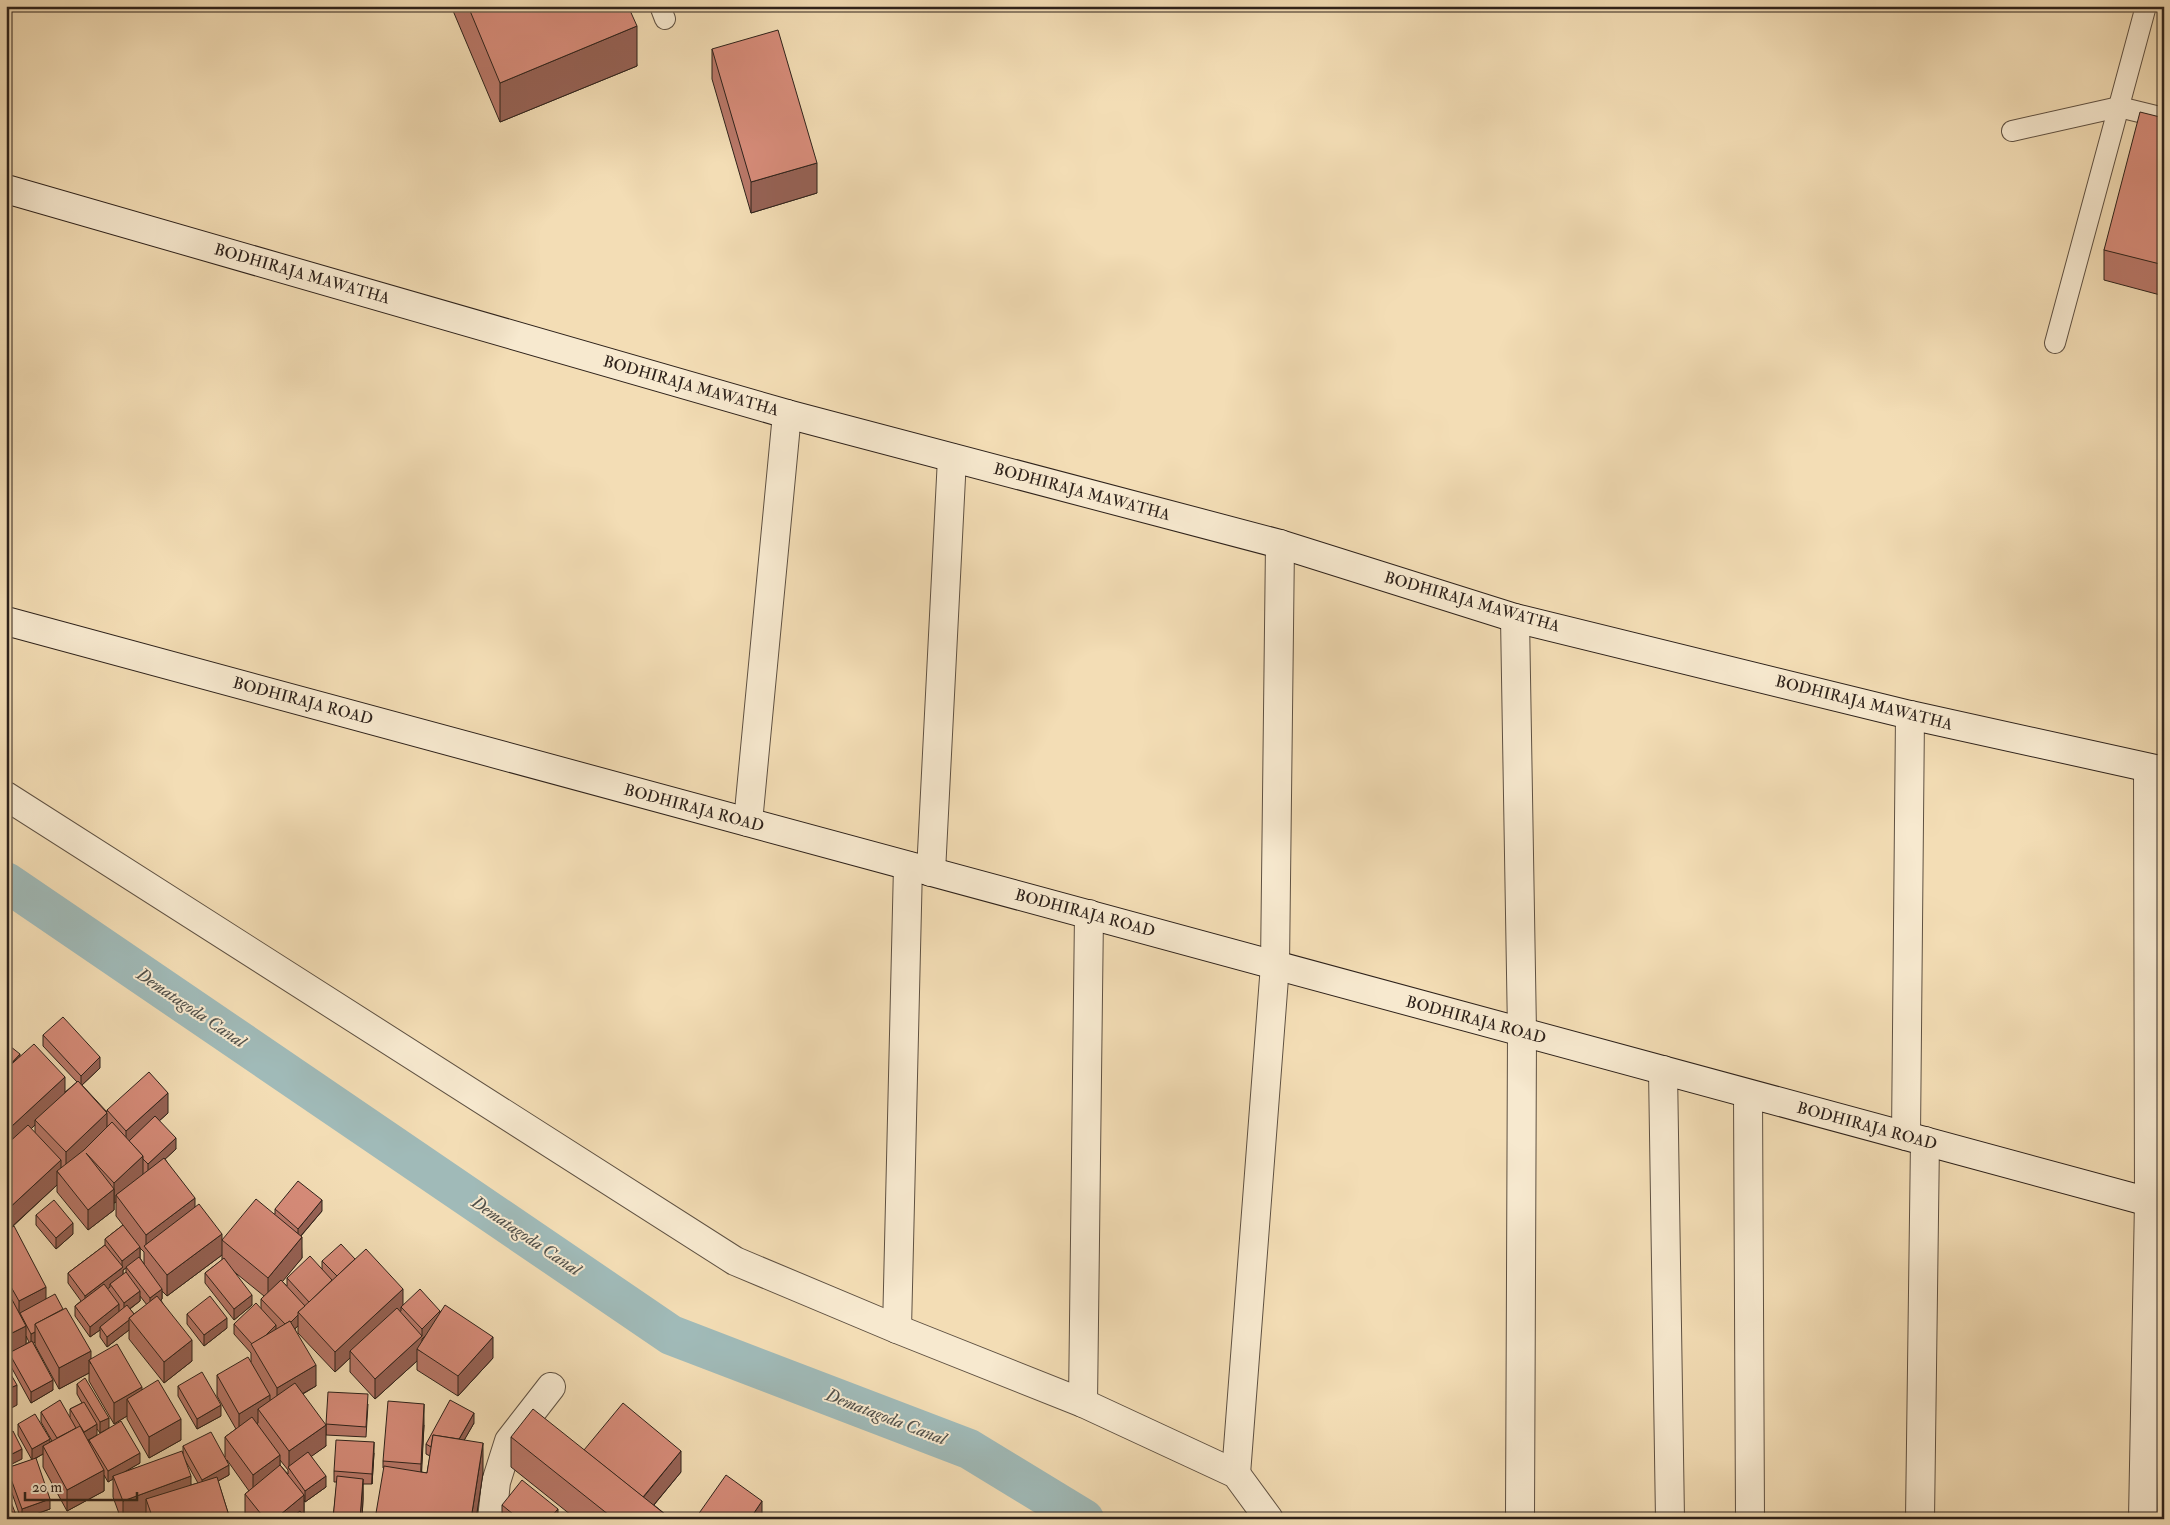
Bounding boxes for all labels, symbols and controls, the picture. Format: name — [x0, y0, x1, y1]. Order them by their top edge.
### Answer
street label: BODHIRAJA MAWATHA — [212, 239, 392, 310]
street label: BODHIRAJA MAWATHA — [601, 351, 781, 422]
street label: BODHIRAJA MAWATHA — [991, 459, 1172, 526]
street label: BODHIRAJA MAWATHA — [1382, 567, 1562, 638]
street label: BODHIRAJA MAWATHA — [1773, 671, 1955, 736]
street label: BODHIRAJA ROAD — [230, 673, 375, 730]
street label: BODHIRAJA ROAD — [621, 780, 766, 837]
street label: BODHIRAJA ROAD — [1012, 885, 1157, 942]
water label: Dematagoda Canal — [131, 962, 252, 1054]
street label: BODHIRAJA ROAD — [1403, 992, 1548, 1049]
street label: BODHIRAJA ROAD — [1794, 1098, 1939, 1155]
water label: Dematagoda Canal — [466, 1190, 587, 1282]
water label: Dematagoda Canal — [821, 1383, 951, 1451]
scale bar — [25, 1470, 138, 1502]
text: 20 m — [32, 1478, 62, 1497]

